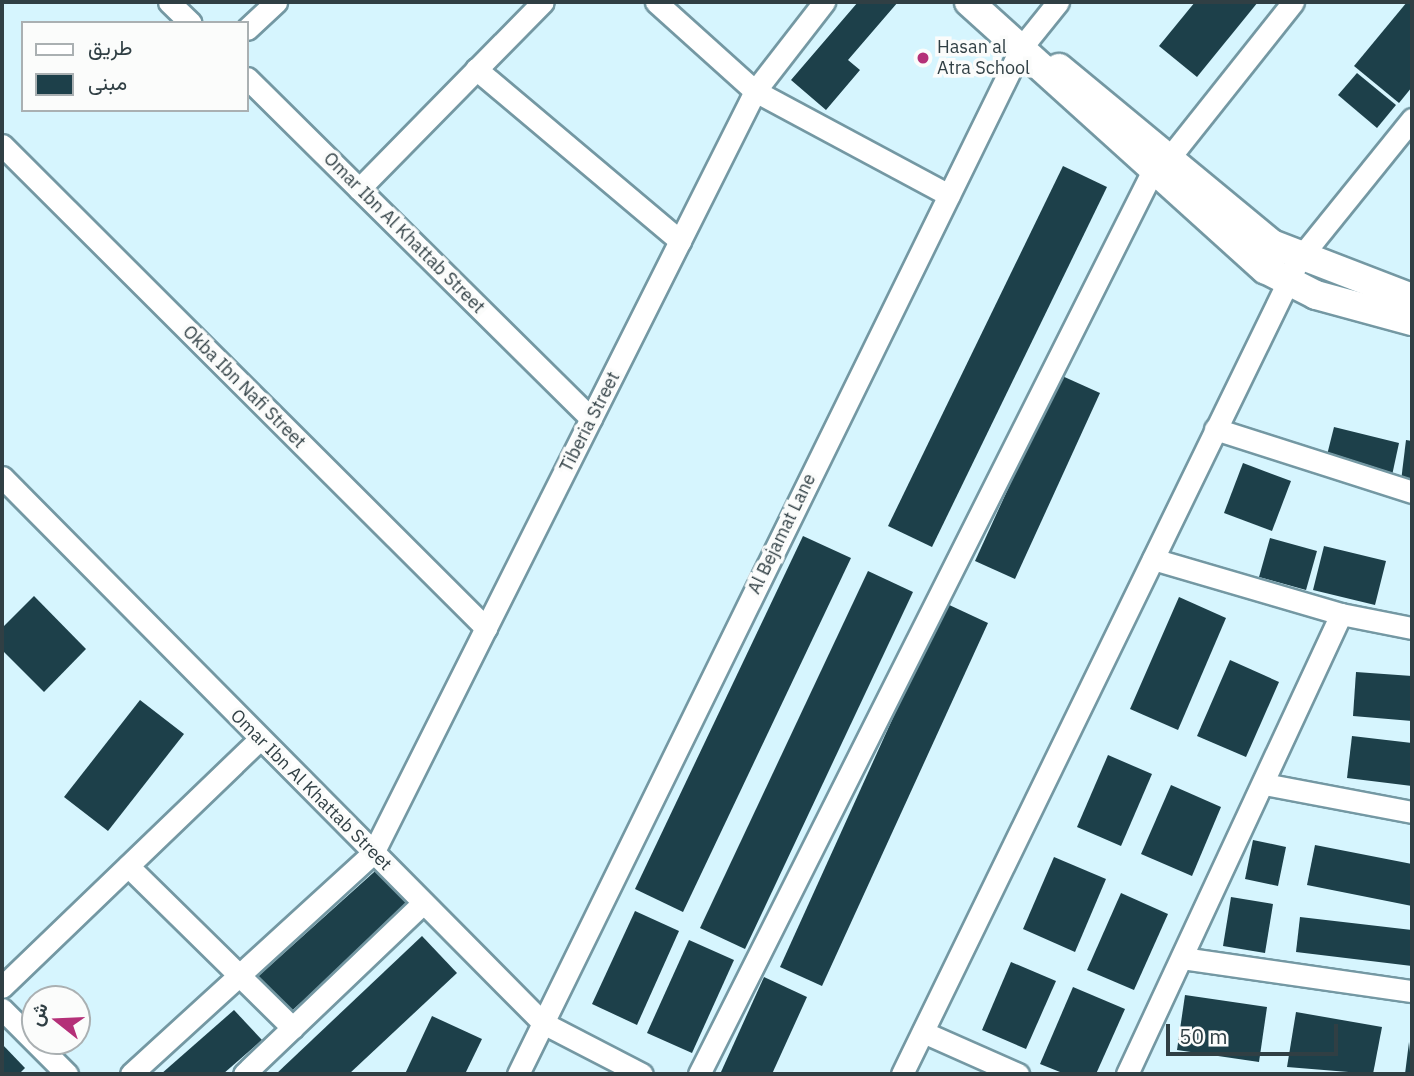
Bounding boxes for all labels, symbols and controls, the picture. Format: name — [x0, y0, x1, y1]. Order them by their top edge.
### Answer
legend — [21, 21, 248, 112]
text: طريق — [88, 33, 133, 61]
place label: Hasan al Atra School — [937, 37, 1030, 80]
marker: Hasan al Atra School — [915, 50, 931, 66]
text: مبنى — [88, 68, 127, 96]
street label: Omar Ibn Al Khattab Street — [319, 148, 489, 318]
street label: Okba Ibn Nafi Street — [178, 321, 310, 453]
street label: Tiberia Street — [556, 368, 624, 476]
street label: Al Bejamat Lane — [744, 470, 820, 598]
street label: Omar Ibn Al Khattab Street — [226, 705, 396, 875]
north arrow — [21, 985, 91, 1055]
text: ش — [23, 1000, 53, 1029]
scale bar — [1169, 1010, 1340, 1054]
text: 50 m — [1179, 1022, 1228, 1050]

